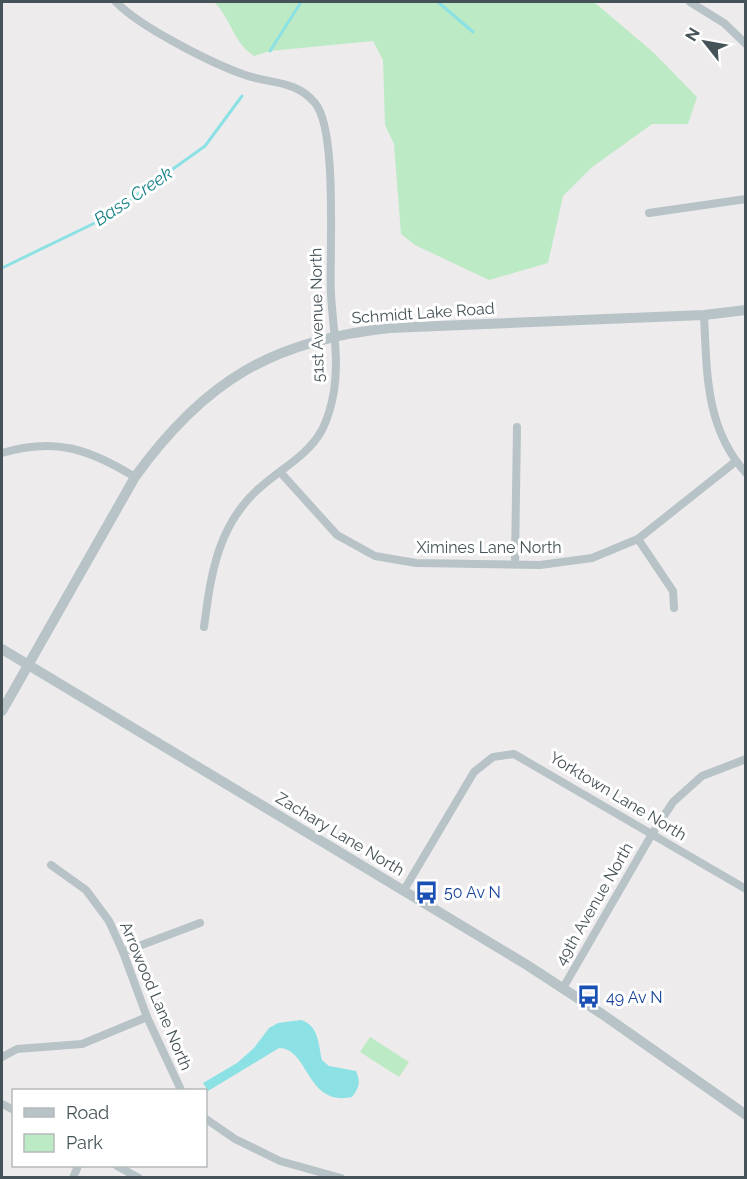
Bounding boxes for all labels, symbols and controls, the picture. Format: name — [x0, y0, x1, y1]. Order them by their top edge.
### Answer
north arrow — [675, 12, 735, 72]
text: N — [681, 24, 704, 45]
water label: Bass Creek — [90, 162, 177, 230]
street label: 51st Avenue North — [306, 248, 328, 382]
street label: Schmidt Lake Road — [351, 299, 495, 327]
street label: Ximines Lane North — [416, 538, 562, 557]
street label: Yorktown Lane North — [546, 748, 690, 844]
street label: Zachary Lane North — [272, 788, 408, 880]
street label: 49th Avenue North — [551, 839, 637, 969]
bus stop icon: 50 Av N — [413, 879, 439, 905]
place label: 50 Av N — [444, 883, 501, 902]
street label: Arrowood Lane North — [116, 919, 196, 1073]
bus stop icon: 49 Av N — [575, 984, 601, 1010]
place label: 49 Av N — [606, 988, 663, 1007]
legend — [12, 1089, 207, 1167]
text: Road — [66, 1102, 109, 1123]
text: Park — [66, 1132, 103, 1153]

